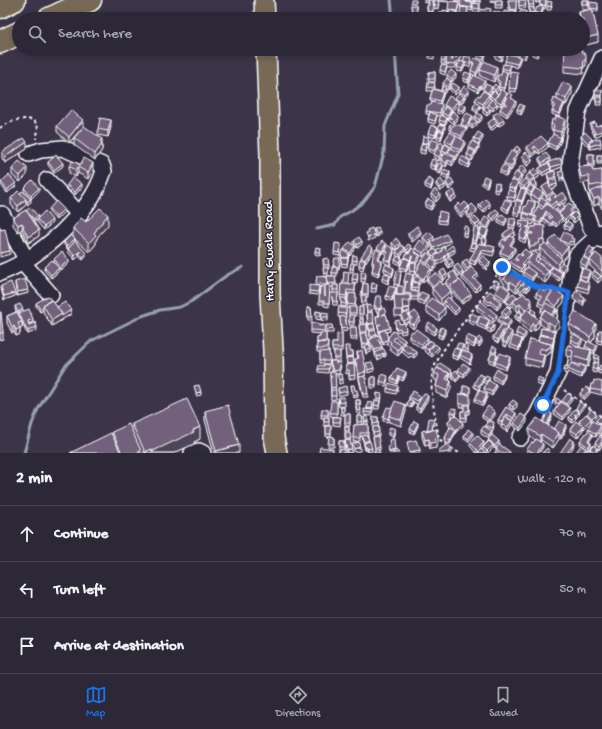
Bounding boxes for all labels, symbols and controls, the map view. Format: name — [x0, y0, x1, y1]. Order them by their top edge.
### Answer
search box — [12, 12, 590, 56]
icon: search — [26, 23, 48, 45]
text: Search here — [58, 25, 132, 43]
street label: Harry Gwala Road — [262, 199, 278, 301]
route end — [493, 258, 511, 276]
route start — [534, 396, 552, 414]
text: 2 min — [16, 469, 52, 489]
text: Walk · 120 m — [518, 472, 586, 487]
icon: ahead — [16, 523, 38, 545]
text: Continue — [54, 525, 108, 543]
text: 70 m — [560, 526, 586, 541]
icon: left — [16, 579, 38, 601]
text: Turn left — [54, 581, 105, 599]
text: 50 m — [559, 582, 586, 597]
icon: arrive — [16, 635, 38, 657]
text: Arrive at destination — [54, 637, 184, 655]
tab: Map — [85, 684, 107, 720]
tab: Directions — [276, 684, 320, 720]
tab: Saved — [489, 684, 517, 720]

